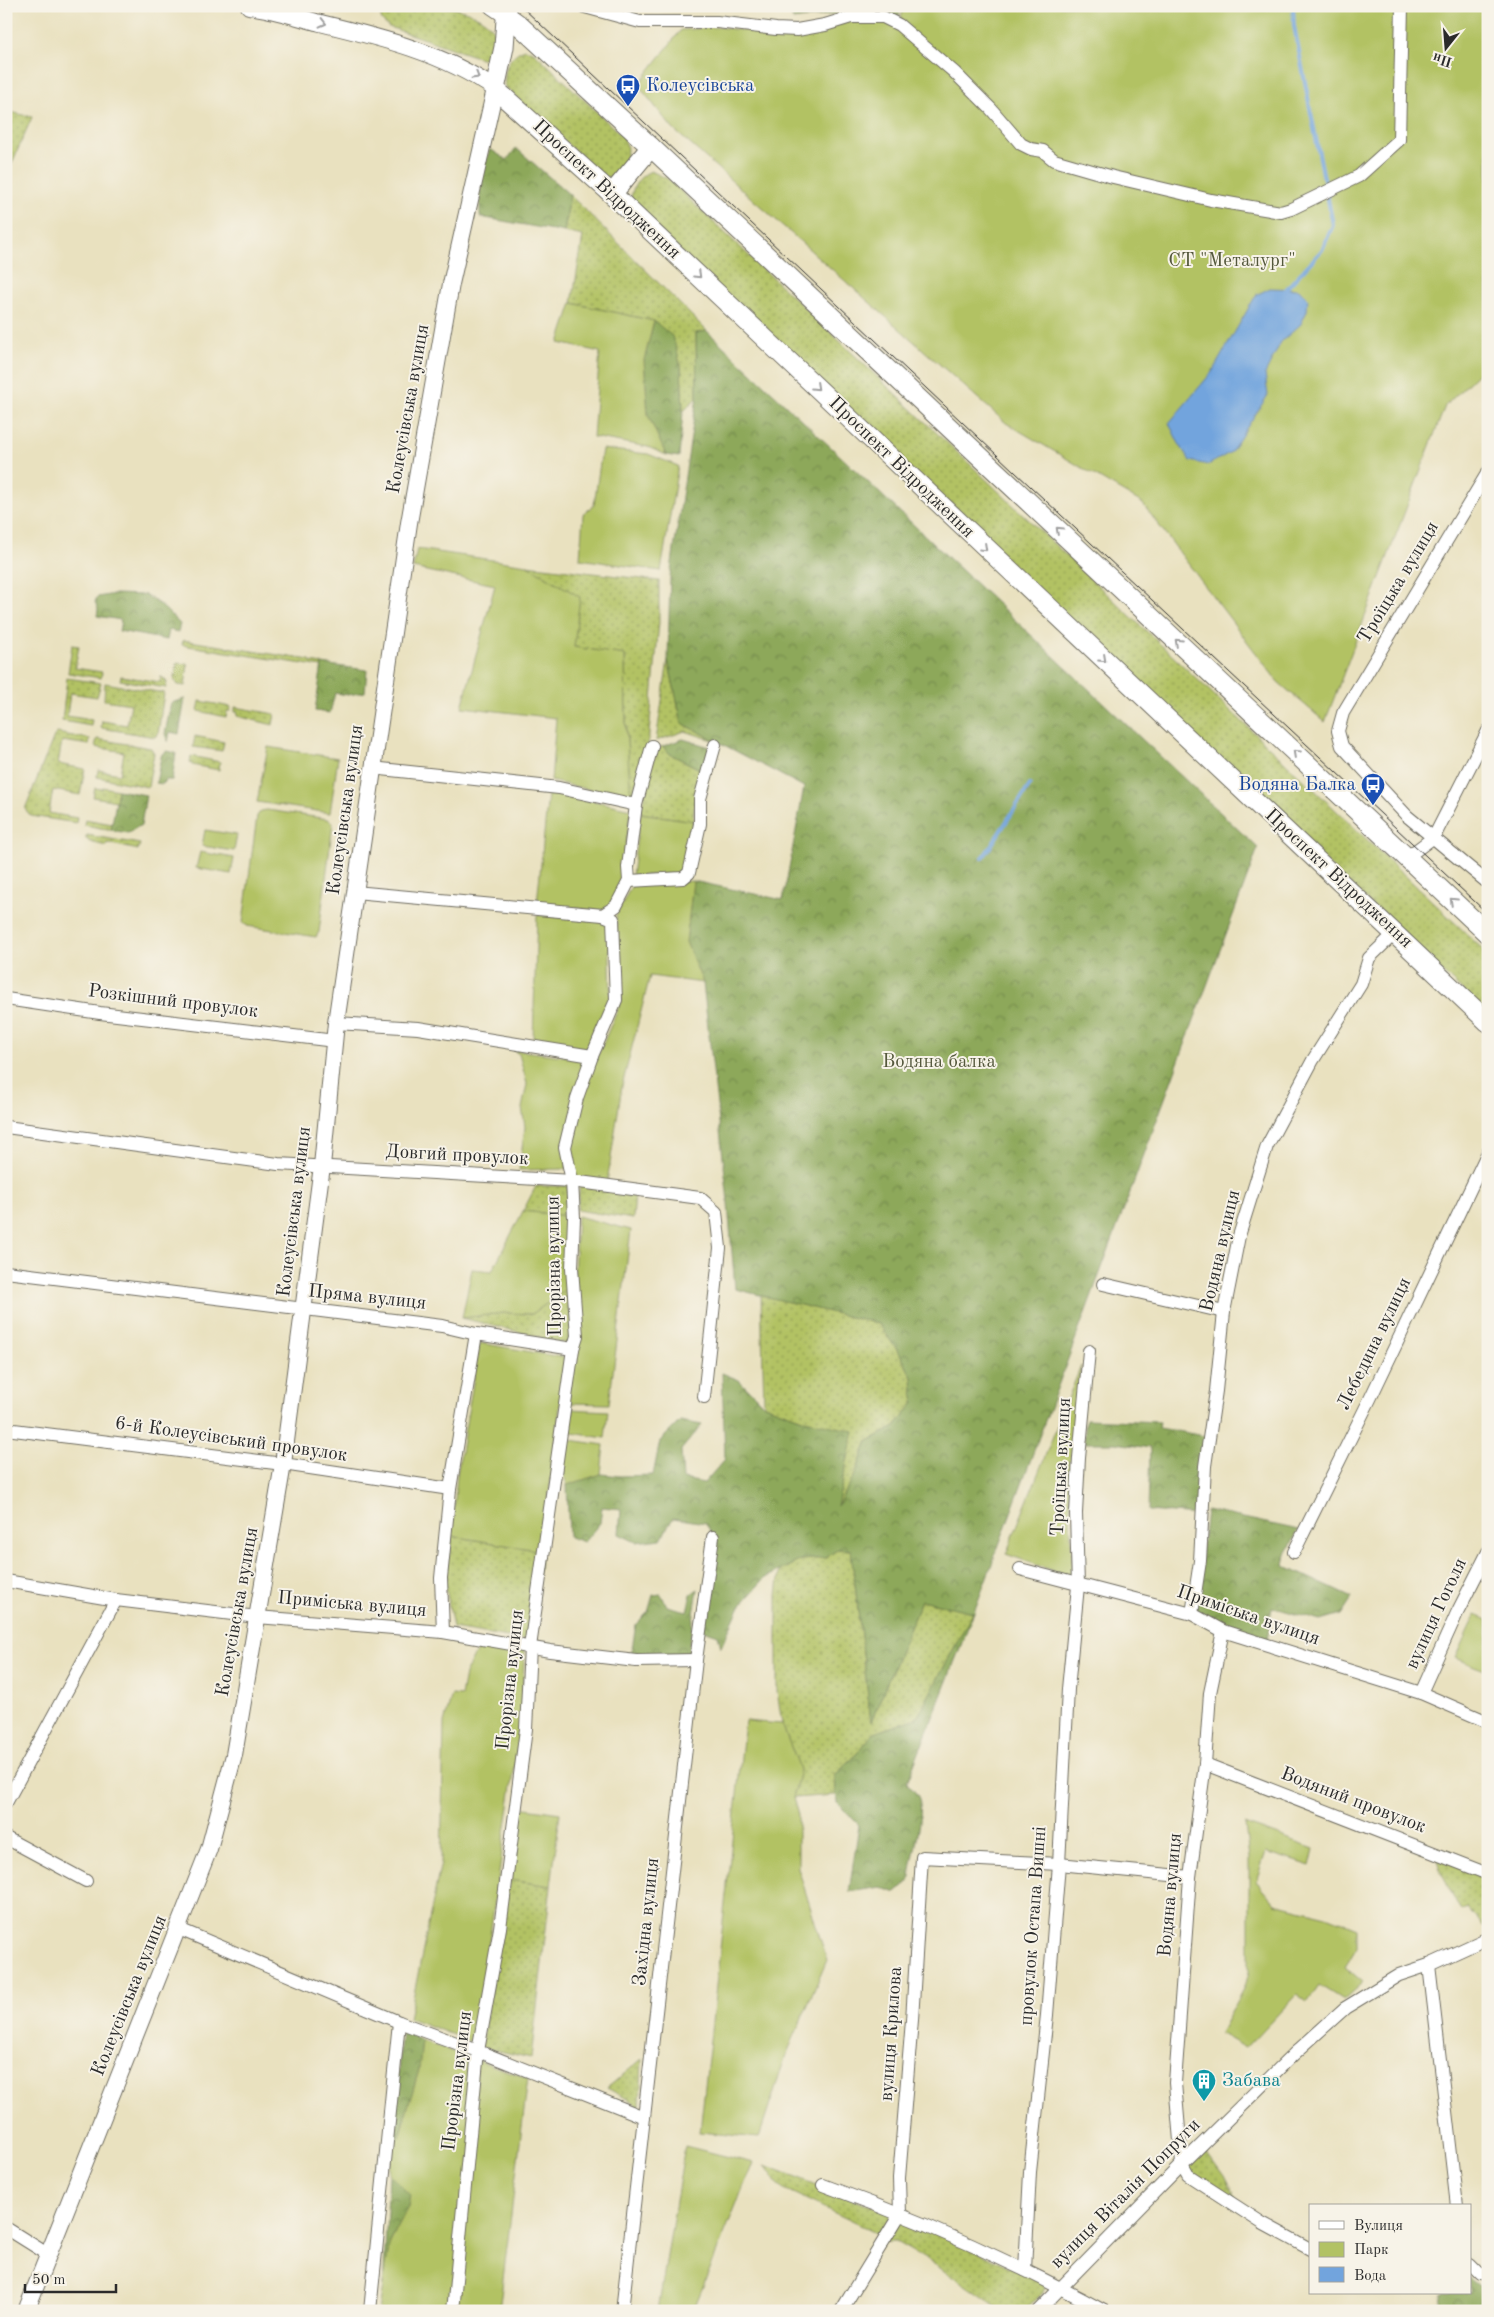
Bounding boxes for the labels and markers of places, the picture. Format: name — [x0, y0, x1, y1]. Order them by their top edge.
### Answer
bus stop icon: Колеусівська — [615, 73, 641, 107]
place label: Колеусівська — [646, 77, 755, 96]
bus stop icon: Водяна Балка — [1360, 772, 1386, 806]
place label: Водяна Балка — [1238, 776, 1357, 795]
building icon: Забава — [1191, 2068, 1217, 2102]
place label: Забава — [1222, 2072, 1281, 2091]

